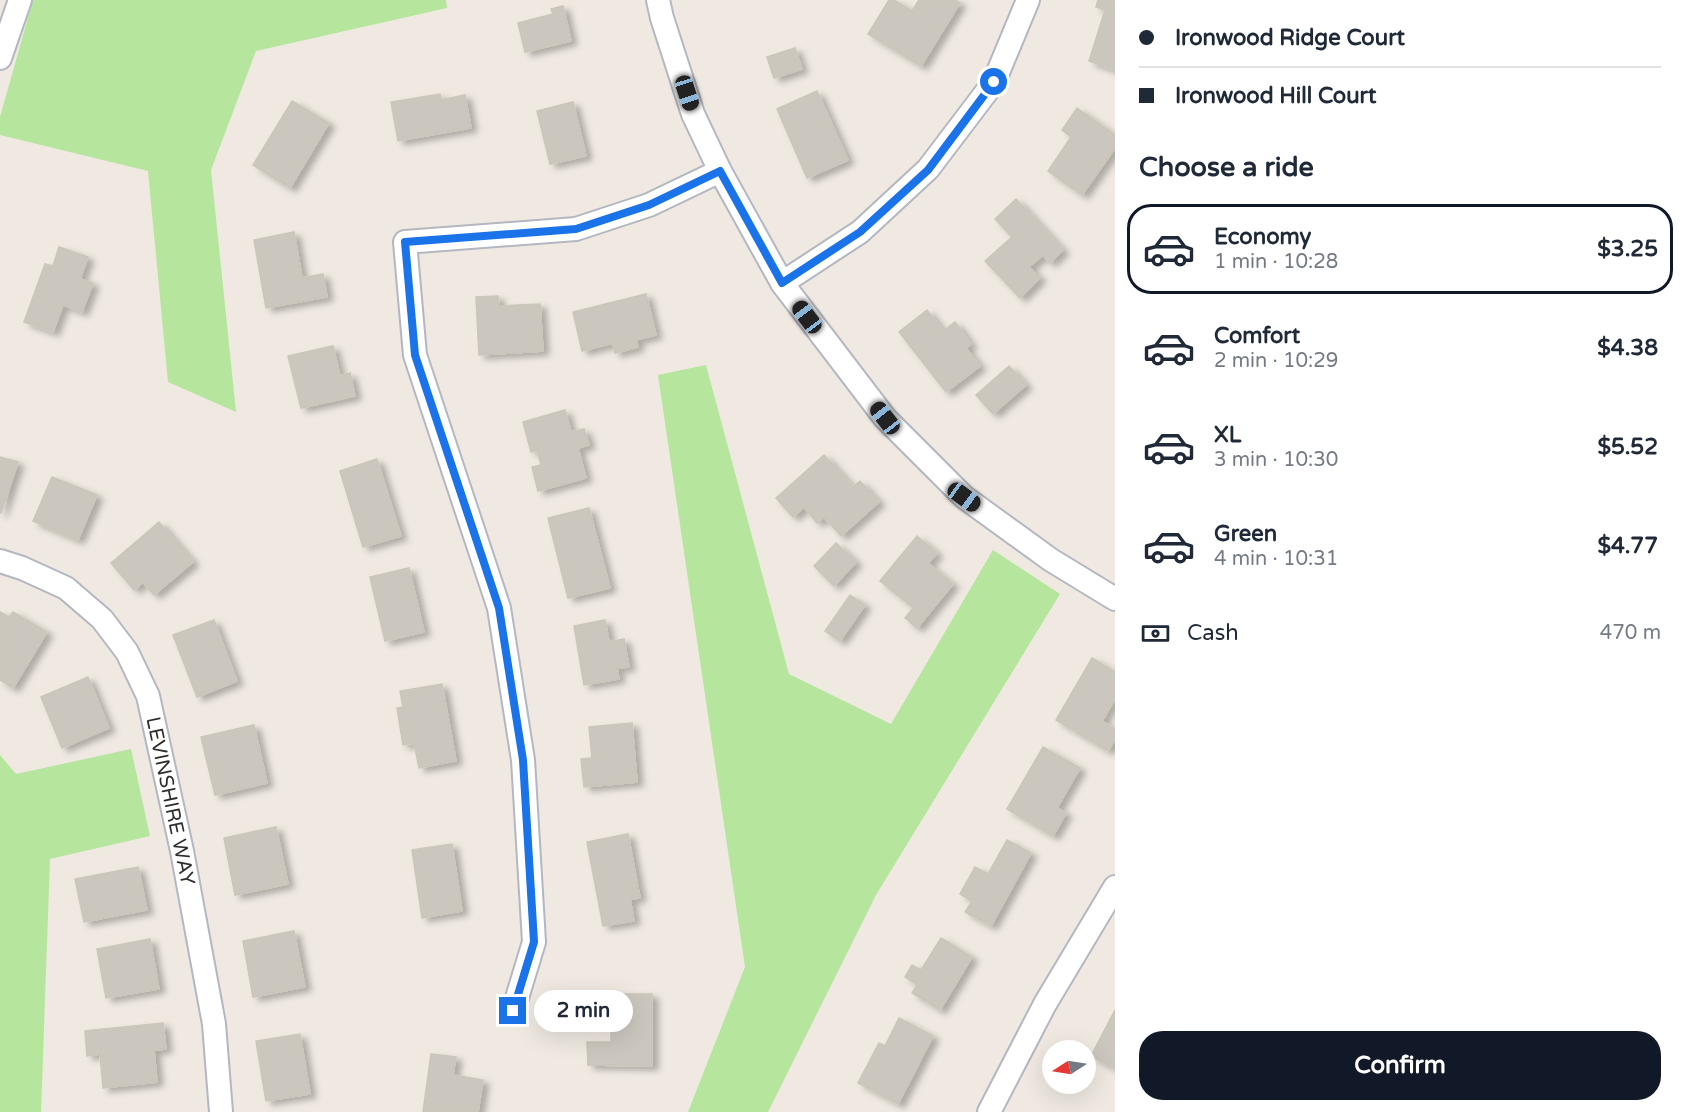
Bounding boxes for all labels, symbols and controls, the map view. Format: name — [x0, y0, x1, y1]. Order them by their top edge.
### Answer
text: Ironwood Ridge Court — [1175, 25, 1405, 51]
route start — [980, 68, 1007, 95]
car — [673, 73, 701, 113]
text: Ironwood Hill Court — [1175, 83, 1376, 109]
text: Choose a ride — [1139, 151, 1314, 184]
icon: car — [1142, 222, 1196, 276]
text: Economy — [1214, 224, 1311, 250]
text: $3.25 — [1597, 236, 1658, 262]
text: 1 min · 10:28 — [1214, 250, 1338, 274]
car — [789, 297, 825, 337]
icon: car — [1142, 321, 1196, 375]
text: Comfort — [1214, 323, 1300, 349]
text: $4.38 — [1597, 335, 1658, 361]
text: 2 min · 10:29 — [1214, 349, 1338, 373]
car — [867, 398, 903, 438]
icon: car — [1142, 420, 1196, 474]
text: XL — [1214, 422, 1241, 448]
text: $5.52 — [1597, 434, 1658, 460]
text: 3 min · 10:30 — [1214, 448, 1338, 472]
car — [944, 479, 984, 515]
icon: car — [1142, 519, 1196, 573]
text: Green — [1214, 521, 1277, 547]
text: $4.77 — [1597, 533, 1658, 559]
text: 4 min · 10:31 — [1214, 547, 1338, 571]
icon: cash — [1139, 617, 1172, 650]
text: Cash — [1187, 620, 1239, 646]
text: 470 m — [1600, 621, 1661, 645]
street label: LEVINSHIRE WAY — [140, 714, 200, 888]
callout: 2 min — [534, 990, 633, 1032]
route end — [499, 997, 526, 1024]
text: 2 min — [557, 999, 610, 1023]
button: Confirm — [1139, 1031, 1661, 1100]
north arrow — [1042, 1040, 1096, 1094]
map controls — [1042, 1040, 1096, 1094]

